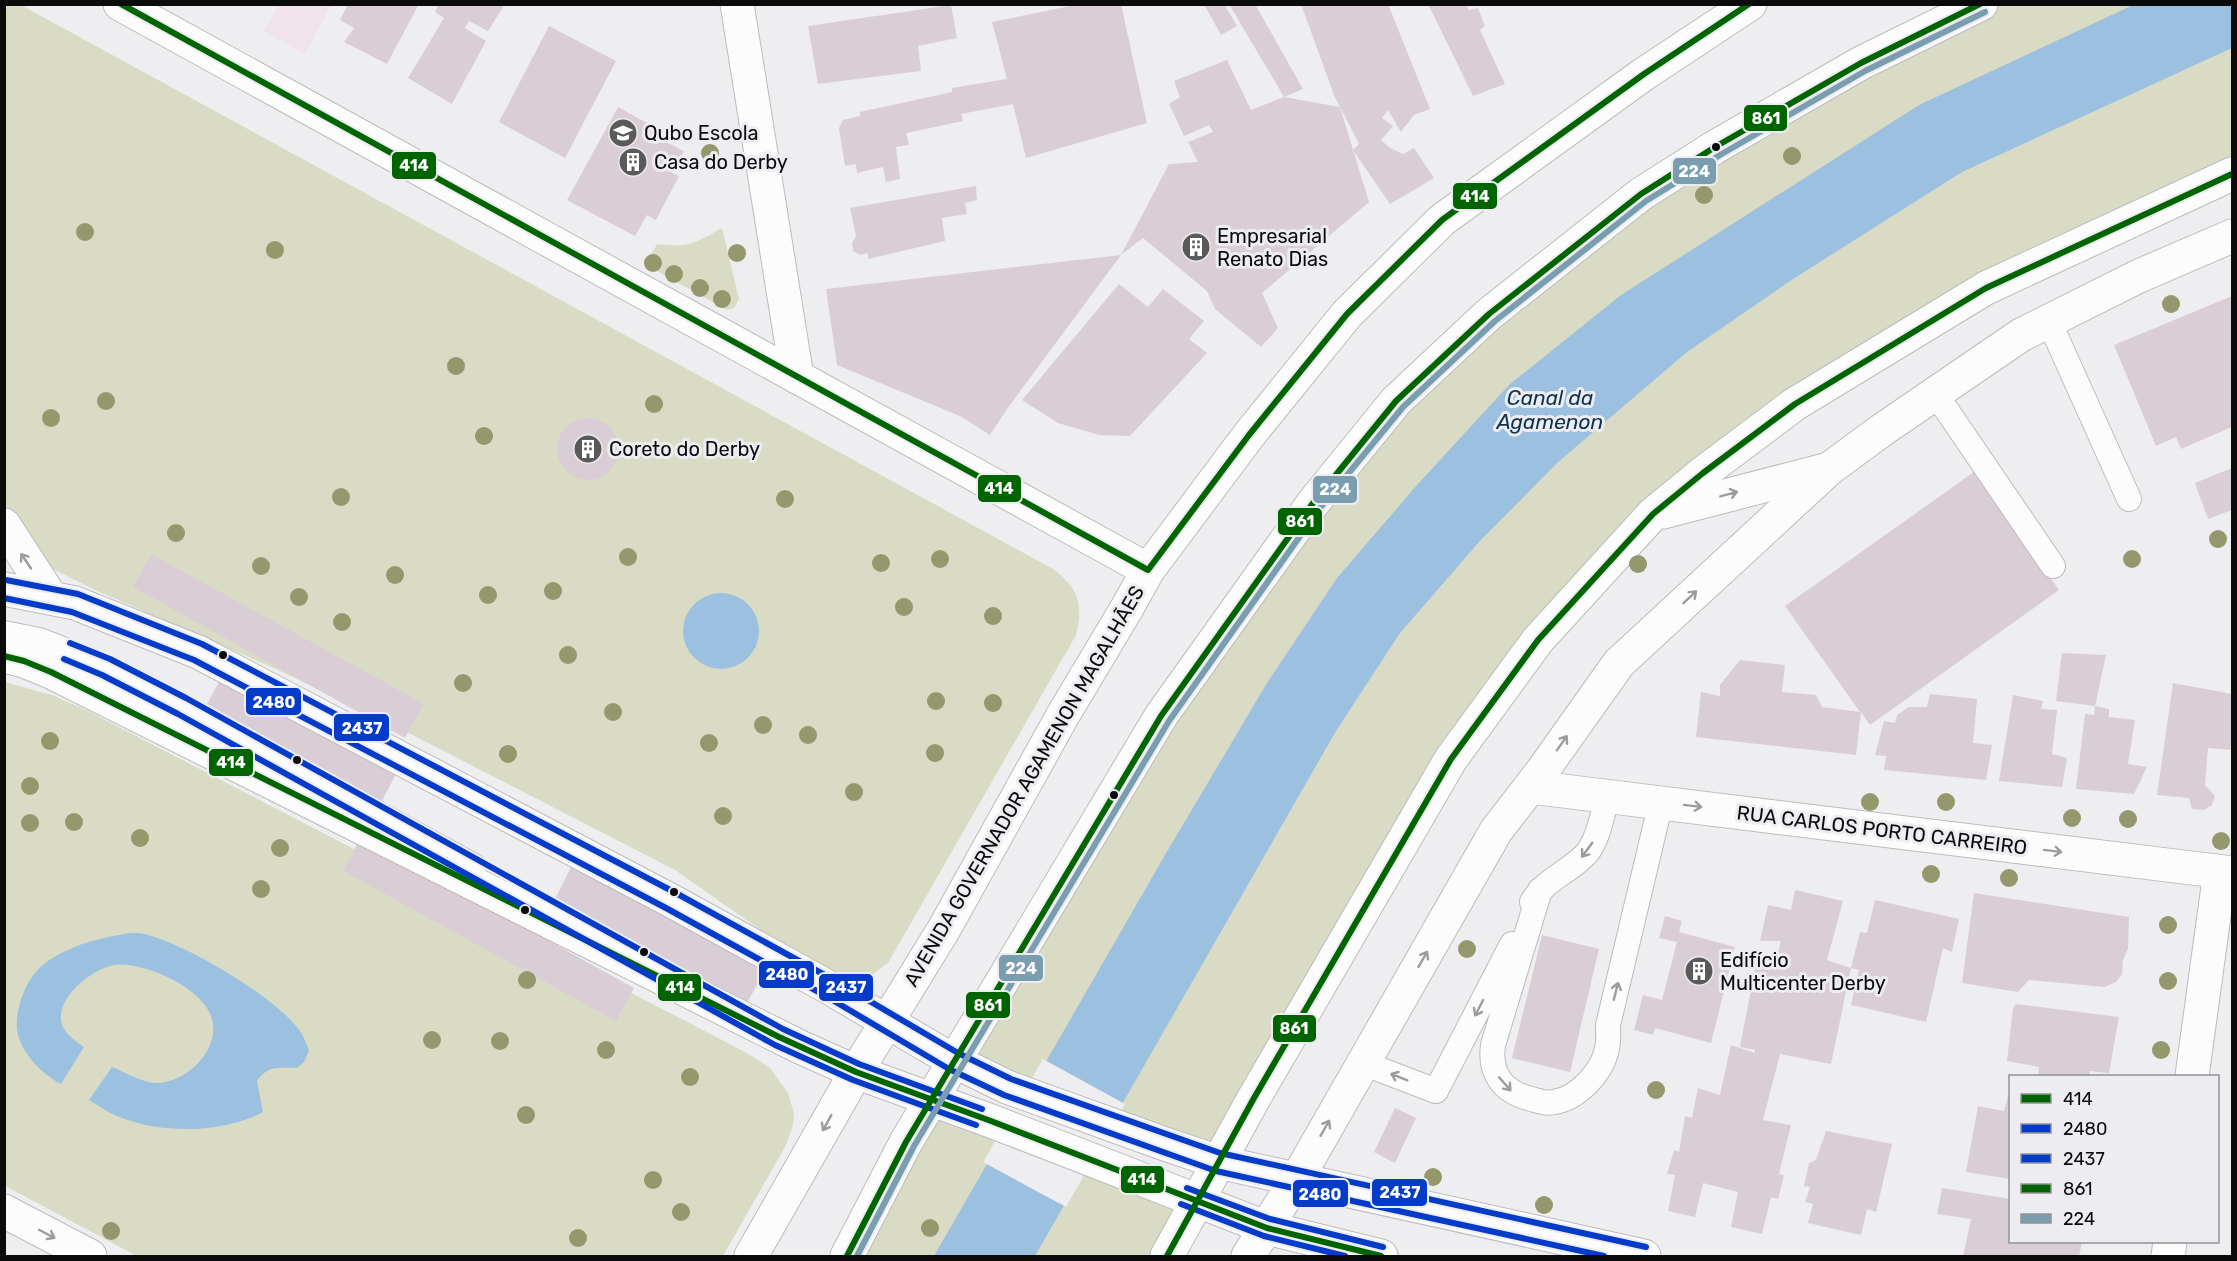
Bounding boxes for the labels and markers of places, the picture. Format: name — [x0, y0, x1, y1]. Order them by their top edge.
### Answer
school or university icon: Qubo Escola — [607, 117, 639, 149]
place label: Qubo Escola — [644, 121, 759, 145]
unlabelled marker — [1710, 141, 1722, 153]
building icon: Casa do Derby — [617, 146, 649, 178]
place label: Casa do Derby — [654, 150, 788, 174]
place label: Empresarial Renato Dias — [1217, 224, 1328, 271]
building icon: Empresarial Renato Dias — [1180, 231, 1212, 263]
building icon: Coreto do Derby — [572, 433, 604, 465]
place label: Coreto do Derby — [609, 437, 760, 461]
unlabelled marker — [217, 649, 229, 661]
unlabelled marker — [291, 754, 303, 766]
unlabelled marker — [1108, 789, 1120, 801]
unlabelled marker — [668, 886, 680, 898]
unlabelled marker — [519, 904, 531, 916]
unlabelled marker — [638, 946, 650, 958]
place label: Edifício Multicenter Derby — [1720, 948, 1886, 995]
building icon: Edifício Multicenter Derby — [1683, 955, 1715, 987]

